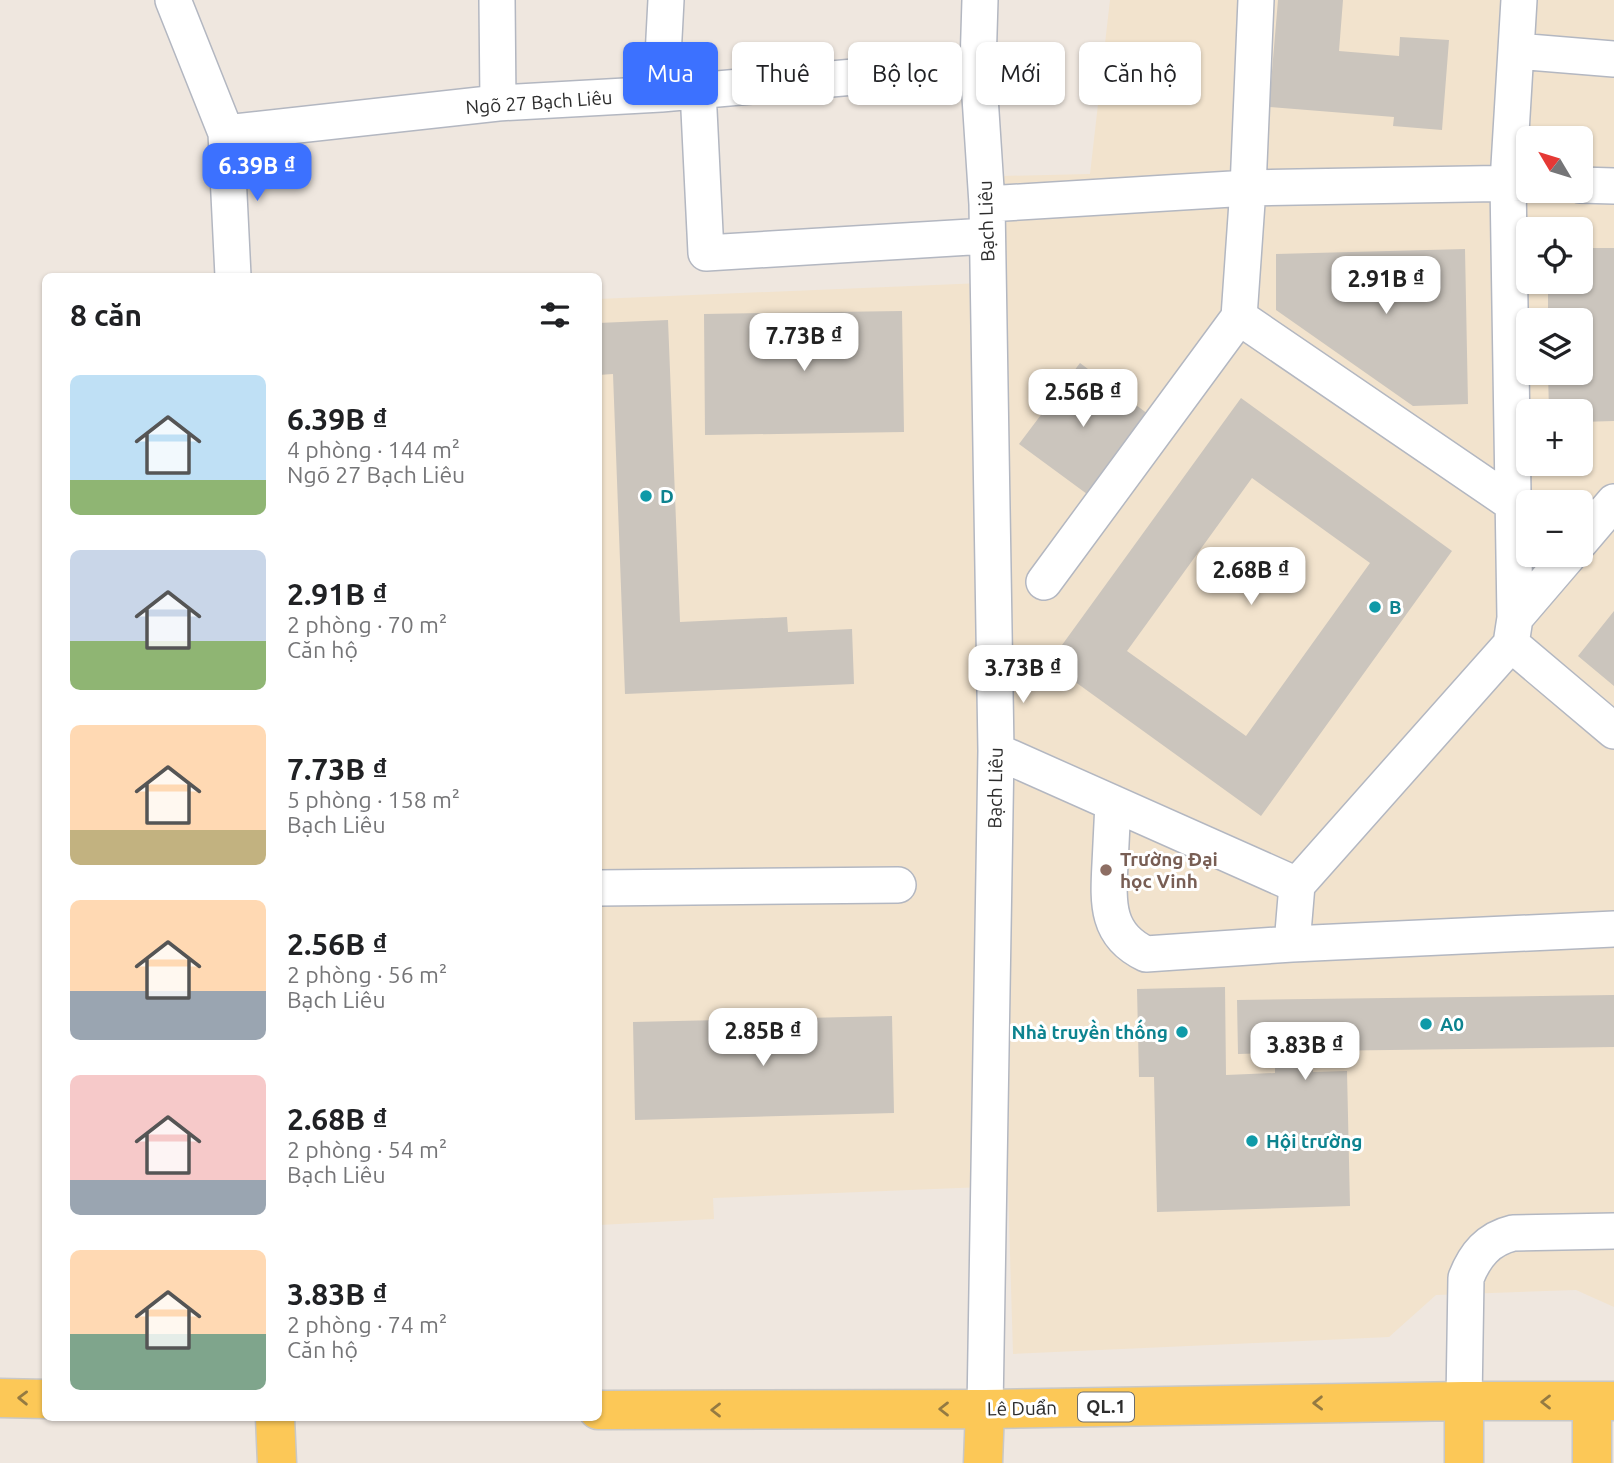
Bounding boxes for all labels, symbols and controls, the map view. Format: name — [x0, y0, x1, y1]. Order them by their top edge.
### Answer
chip: Mua — [623, 42, 718, 105]
chip: Thuê — [732, 42, 834, 105]
chip: Bộ lọc — [848, 42, 962, 105]
chip: Mới — [976, 42, 1065, 105]
chip: Căn hộ — [1079, 42, 1201, 105]
street label: Ngõ 27 Bạch Liêu — [465, 86, 613, 118]
north arrow — [1516, 126, 1592, 203]
map controls — [1516, 126, 1593, 567]
pin: 6.39B ₫ — [192, 144, 322, 203]
text: 6.39B ₫ — [218, 153, 296, 178]
street label: Bạch Liêu — [974, 180, 998, 262]
button: locate — [1516, 217, 1593, 294]
pin: 2.91B ₫ — [1321, 256, 1451, 316]
text: 2.91B ₫ — [1347, 266, 1425, 291]
icon: filters — [536, 296, 574, 334]
text: 8 căn — [70, 298, 142, 332]
button: layers — [1516, 308, 1593, 385]
pin: 7.73B ₫ — [739, 314, 869, 373]
text: 7.73B ₫ — [765, 323, 843, 348]
pin: 2.56B ₫ — [1018, 370, 1148, 429]
text: 2.56B ₫ — [1044, 379, 1122, 404]
button: + — [1516, 399, 1593, 476]
text: 6.39B ₫ — [287, 402, 388, 436]
icon: home — [126, 403, 210, 487]
text: 4 phòng · 144 m² — [287, 437, 460, 462]
text: Ngõ 27 Bạch Liêu — [287, 462, 465, 487]
place label: D — [660, 485, 674, 507]
marker: D — [638, 488, 654, 504]
button: − — [1516, 490, 1593, 567]
pin: 2.68B ₫ — [1186, 548, 1316, 607]
text: 2.68B ₫ — [1212, 557, 1290, 582]
text: 2.91B ₫ — [287, 577, 388, 611]
icon: home — [126, 578, 210, 662]
place label: B — [1389, 596, 1402, 618]
marker: B — [1367, 599, 1383, 615]
text: 2 phòng · 70 m² — [287, 612, 447, 637]
text: Căn hộ — [287, 637, 358, 662]
pin: 3.73B ₫ — [958, 646, 1088, 705]
text: 3.73B ₫ — [984, 655, 1062, 680]
street label: Bạch Liêu — [983, 747, 1007, 829]
text: 7.73B ₫ — [287, 752, 388, 786]
icon: home — [126, 753, 210, 837]
text: 5 phòng · 158 m² — [287, 787, 460, 812]
text: Bạch Liêu — [287, 812, 386, 837]
place label: Trường Đại học Vinh — [1120, 848, 1218, 892]
marker: Trường Đại học Vinh — [1098, 862, 1114, 878]
text: 2.56B ₫ — [287, 927, 388, 961]
icon: home — [126, 928, 210, 1012]
text: 2 phòng · 56 m² — [287, 962, 447, 987]
text: Bạch Liêu — [287, 987, 386, 1012]
pin: 2.85B ₫ — [698, 1009, 828, 1068]
place label: A0 — [1440, 1013, 1464, 1035]
marker: A0 — [1418, 1016, 1434, 1032]
text: 2.85B ₫ — [724, 1018, 802, 1043]
place label: Nhà truyền thống — [1012, 1019, 1168, 1043]
pin: 3.83B ₫ — [1240, 1023, 1370, 1082]
marker: Nhà truyền thống — [1174, 1024, 1190, 1040]
text: 3.83B ₫ — [1266, 1032, 1344, 1057]
text: 2.68B ₫ — [287, 1102, 388, 1136]
icon: home — [126, 1103, 210, 1187]
place label: Hội trường — [1266, 1130, 1362, 1152]
marker: Hội trường — [1244, 1133, 1260, 1149]
text: 2 phòng · 54 m² — [287, 1137, 447, 1162]
text: Bạch Liêu — [287, 1162, 386, 1187]
text: 3.83B ₫ — [287, 1277, 388, 1311]
icon: home — [126, 1278, 210, 1362]
text: 2 phòng · 74 m² — [287, 1312, 447, 1337]
text: Căn hộ — [287, 1337, 358, 1362]
one-way arrow — [17, 1390, 28, 1406]
road number: QL.1 — [1078, 1392, 1134, 1422]
one-way arrow — [1540, 1394, 1551, 1409]
street label: Lê Duẩn — [987, 1396, 1057, 1420]
one-way arrow — [1313, 1396, 1324, 1411]
one-way arrow — [938, 1401, 949, 1417]
one-way arrow — [711, 1402, 721, 1418]

